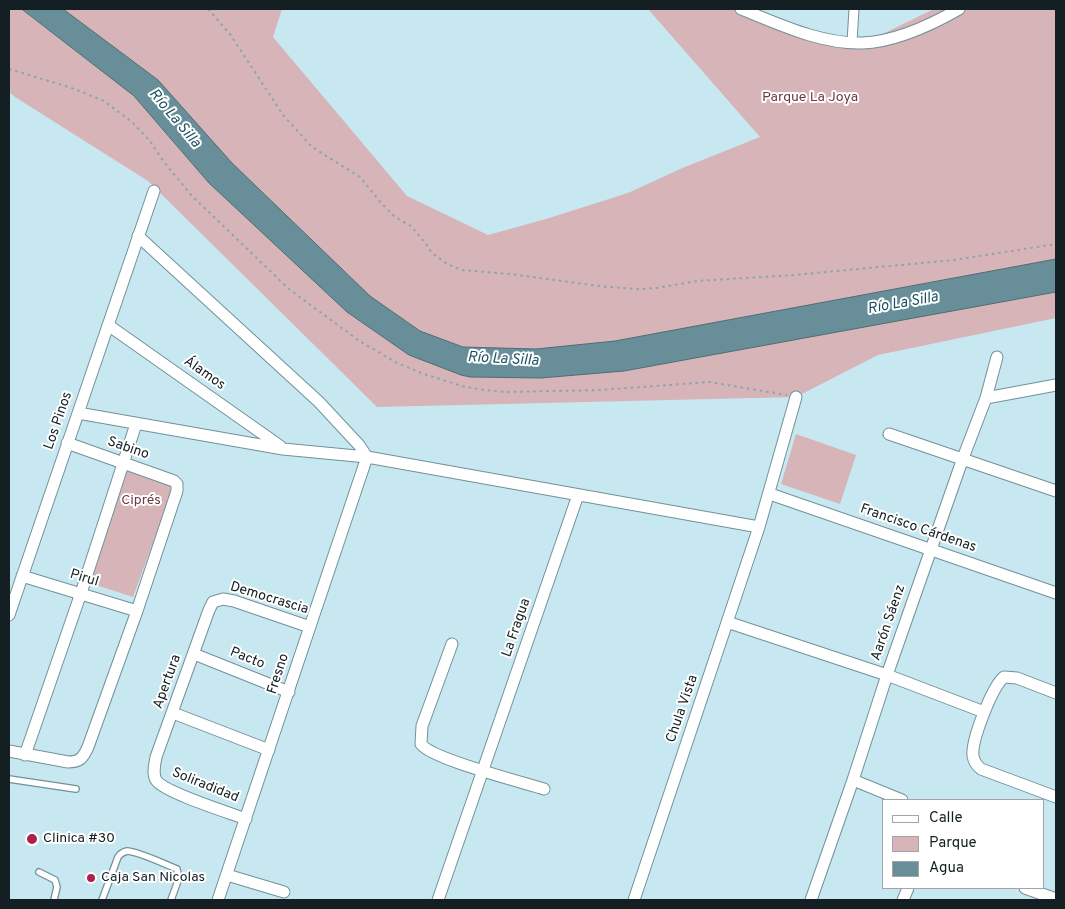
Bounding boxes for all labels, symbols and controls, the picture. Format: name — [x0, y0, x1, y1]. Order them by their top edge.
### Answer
water label: Río La Silla — [144, 86, 204, 152]
park label: Parque La Joya — [762, 90, 858, 106]
water label: Río La Silla — [866, 289, 940, 319]
water label: Río La Silla — [467, 349, 539, 371]
street label: Álamos — [180, 354, 228, 394]
street label: Los Pinos — [41, 390, 77, 452]
street label: Sabino — [105, 434, 151, 464]
park label: Ciprés — [121, 493, 161, 509]
street label: Francisco Cárdenas — [858, 501, 978, 557]
street label: Pirul — [68, 567, 100, 591]
street label: Democrascia — [228, 579, 310, 619]
street label: Aarón Sáenz — [868, 583, 910, 663]
street label: La Fragua — [499, 596, 535, 660]
street label: Pacto — [227, 644, 267, 674]
street label: Fresno — [265, 652, 293, 696]
street label: Apertura — [150, 653, 186, 711]
street label: Chula Vista — [664, 673, 702, 745]
street label: Soliradidad — [169, 765, 241, 807]
legend — [882, 799, 1045, 889]
text: Calle — [929, 809, 963, 828]
place label: Clinica #30 — [43, 831, 115, 847]
marker: Clinica #30 — [25, 832, 39, 846]
text: Parque — [929, 834, 977, 853]
text: Agua — [929, 859, 964, 878]
place label: Caja San Nicolas — [101, 870, 205, 886]
marker: Caja San Nicolas — [85, 872, 97, 884]

